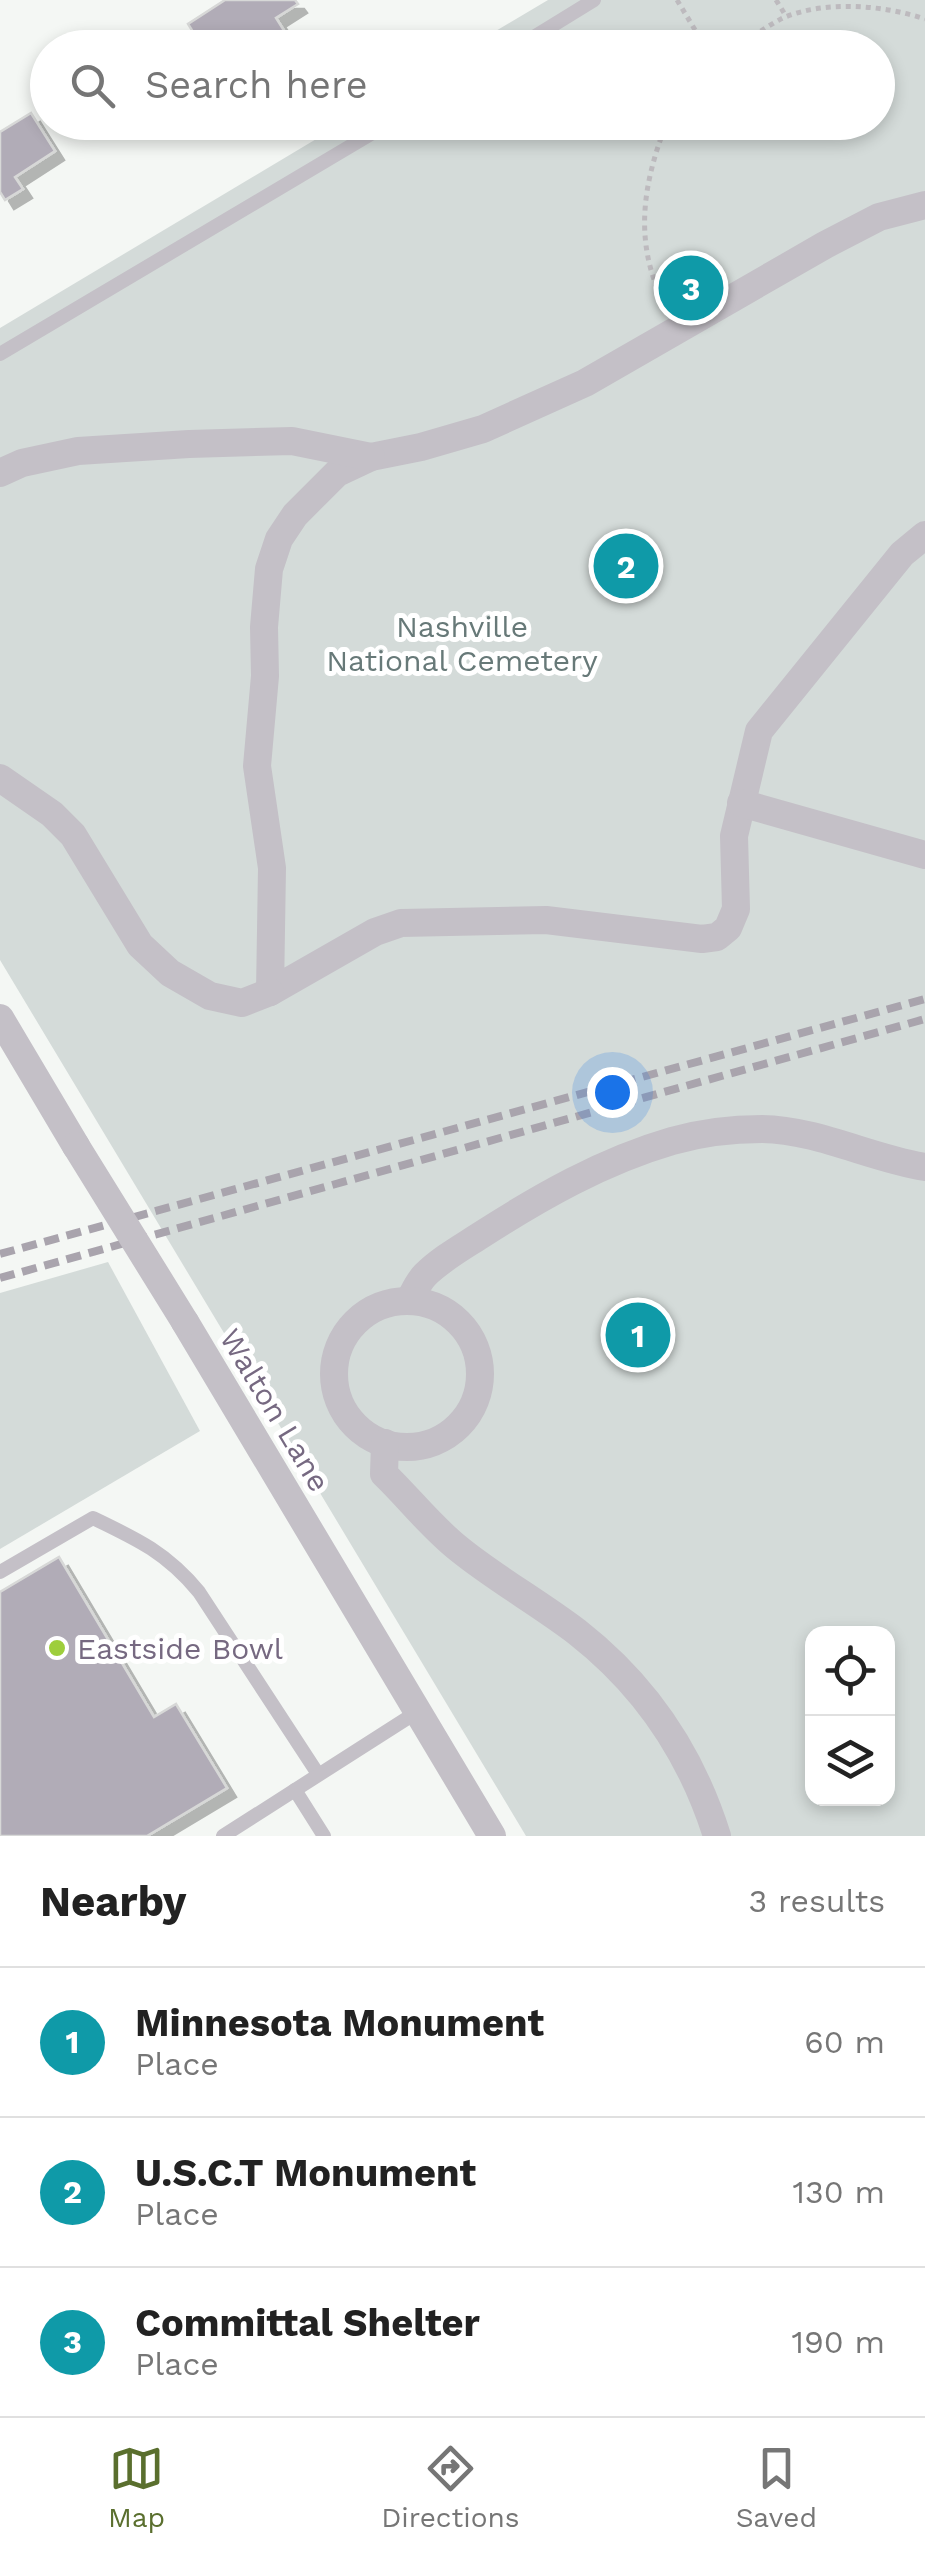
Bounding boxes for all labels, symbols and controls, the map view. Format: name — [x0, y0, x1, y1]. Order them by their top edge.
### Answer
search box — [30, 30, 895, 140]
icon: search — [65, 58, 120, 113]
text: Search here — [145, 63, 368, 107]
pin: 3 — [658, 250, 724, 326]
pin: 2 — [594, 528, 658, 604]
park label: Nashville National Cemetery — [326, 609, 598, 678]
your location — [587, 1067, 638, 1118]
pin: 1 — [606, 1298, 670, 1372]
street label: Walton Lane — [213, 1322, 337, 1498]
map controls — [805, 1626, 895, 1806]
button: locate — [805, 1626, 895, 1716]
place label: Eastside Bowl — [77, 1631, 283, 1666]
marker: Eastside Bowl — [46, 1637, 68, 1659]
button: layers — [805, 1716, 895, 1806]
text: Nearby — [40, 1877, 187, 1926]
text: 3 results — [748, 1882, 885, 1920]
text: Minnesota Monument — [135, 2001, 544, 2045]
text: 1 — [66, 2023, 79, 2061]
text: 60 m — [804, 2023, 885, 2061]
text: Place — [135, 2045, 219, 2083]
text: U.S.C.T Monument — [135, 2151, 476, 2195]
text: 2 — [63, 2173, 82, 2211]
text: 130 m — [793, 2173, 885, 2211]
text: Place — [135, 2195, 219, 2233]
text: Committal Shelter — [135, 2301, 480, 2345]
text: 3 — [63, 2323, 82, 2361]
text: 190 m — [791, 2323, 885, 2361]
text: Place — [135, 2345, 219, 2383]
tab: Map — [108, 2441, 165, 2534]
tab: Directions — [381, 2441, 520, 2534]
tab: Saved — [736, 2441, 817, 2534]

